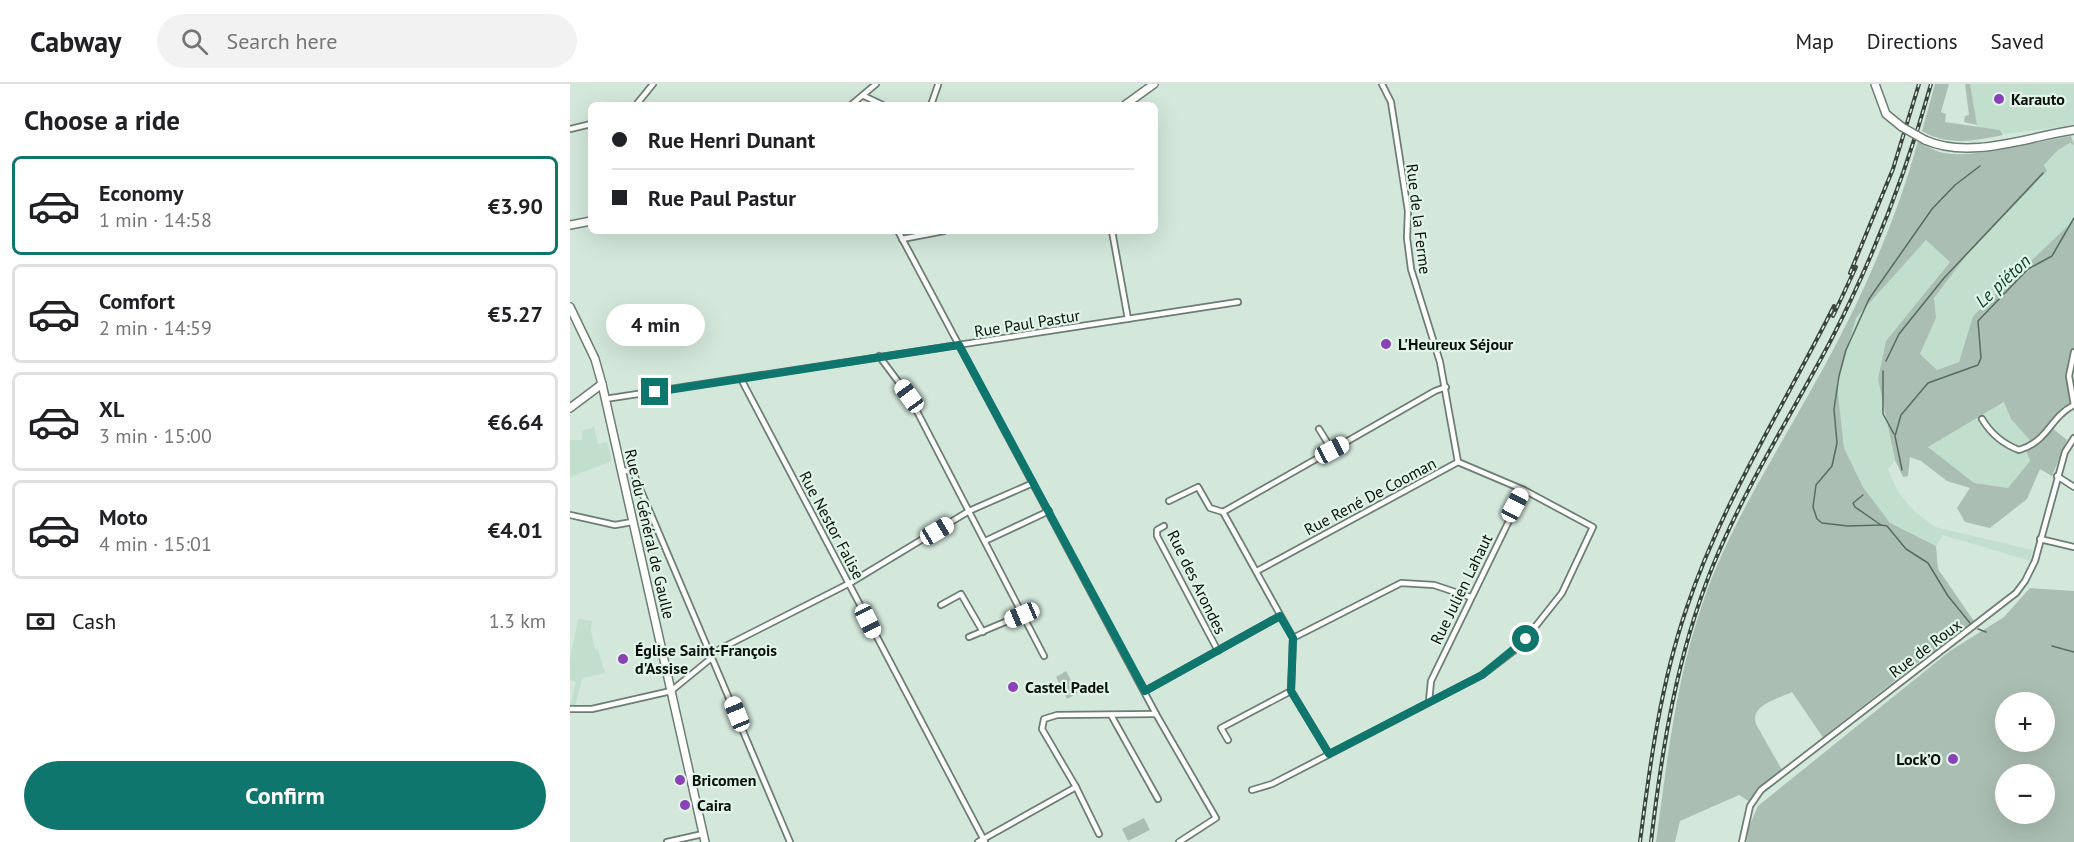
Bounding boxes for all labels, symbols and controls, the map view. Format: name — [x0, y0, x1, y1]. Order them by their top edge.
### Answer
search box — [157, 14, 577, 68]
text: Cabway — [30, 23, 121, 60]
icon: search — [178, 25, 211, 58]
text: Search here — [226, 27, 337, 55]
text: Map — [1795, 28, 1834, 55]
text: Directions — [1867, 28, 1958, 55]
text: Saved — [1991, 28, 2044, 55]
place label: Karauto — [2011, 89, 2065, 109]
marker: Karauto — [1992, 92, 2006, 106]
text: Choose a ride — [24, 103, 180, 137]
text: Rue Henri Dunant — [648, 126, 815, 154]
street label: Rue de la Ferme — [1402, 163, 1436, 275]
icon: car — [27, 179, 81, 233]
text: Economy — [99, 179, 183, 207]
text: Rue Paul Pastur — [648, 184, 796, 212]
text: €3.90 — [488, 192, 543, 220]
text: 1 min · 14:58 — [99, 207, 212, 233]
water label: Le piéton — [1970, 249, 2035, 312]
icon: car — [27, 287, 81, 341]
text: Comfort — [99, 287, 175, 315]
text: €5.27 — [488, 300, 543, 328]
callout: 4 min — [606, 305, 704, 347]
street label: Rue Paul Pastur — [973, 305, 1082, 341]
text: 4 min — [631, 312, 680, 338]
text: 2 min · 14:59 — [99, 315, 212, 341]
place label: L'Heureux Séjour — [1398, 334, 1514, 354]
marker: L'Heureux Séjour — [1379, 337, 1393, 351]
car — [891, 376, 927, 416]
route end — [641, 378, 668, 405]
icon: car — [27, 395, 81, 449]
text: XL — [99, 395, 124, 423]
text: €6.64 — [488, 408, 543, 436]
text: 3 min · 15:00 — [99, 423, 212, 449]
car — [1312, 434, 1352, 466]
street label: Rue du Général de Gaulle — [621, 447, 679, 621]
street label: Rue René De Cooman — [1301, 453, 1439, 539]
street label: Rue Nestor Falise — [795, 468, 869, 582]
car — [1499, 485, 1531, 525]
icon: car — [27, 503, 81, 557]
text: Moto — [99, 503, 148, 531]
car — [917, 514, 957, 548]
text: €4.01 — [488, 516, 543, 544]
street label: Rue des Arondes — [1163, 527, 1231, 637]
street label: Rue Julien Lahaut — [1426, 530, 1497, 647]
text: 4 min · 15:01 — [99, 531, 212, 557]
car — [1002, 600, 1042, 630]
car — [852, 601, 884, 641]
icon: cash — [24, 605, 57, 638]
text: Cash — [72, 607, 116, 635]
text: 1.3 km — [489, 608, 546, 634]
street label: Rue de Roux — [1885, 614, 1965, 682]
route start — [1512, 625, 1539, 652]
place label: Église Saint-François d'Assise — [635, 640, 777, 678]
marker: Église Saint-François d'Assise — [616, 652, 630, 666]
place label: Castel Padel — [1025, 677, 1109, 697]
marker: Castel Padel — [1006, 680, 1020, 694]
map controls — [1995, 692, 2055, 824]
button: + — [1995, 692, 2055, 752]
car — [722, 694, 752, 734]
place label: Lock’O — [1896, 749, 1941, 769]
marker: Lock’O — [1946, 752, 1960, 766]
button: Confirm — [24, 761, 546, 830]
button: − — [1995, 764, 2055, 824]
place label: Bricomen — [692, 770, 756, 790]
marker: Bricomen — [673, 773, 687, 787]
place label: Caira — [697, 795, 732, 815]
marker: Caira — [678, 798, 692, 812]

